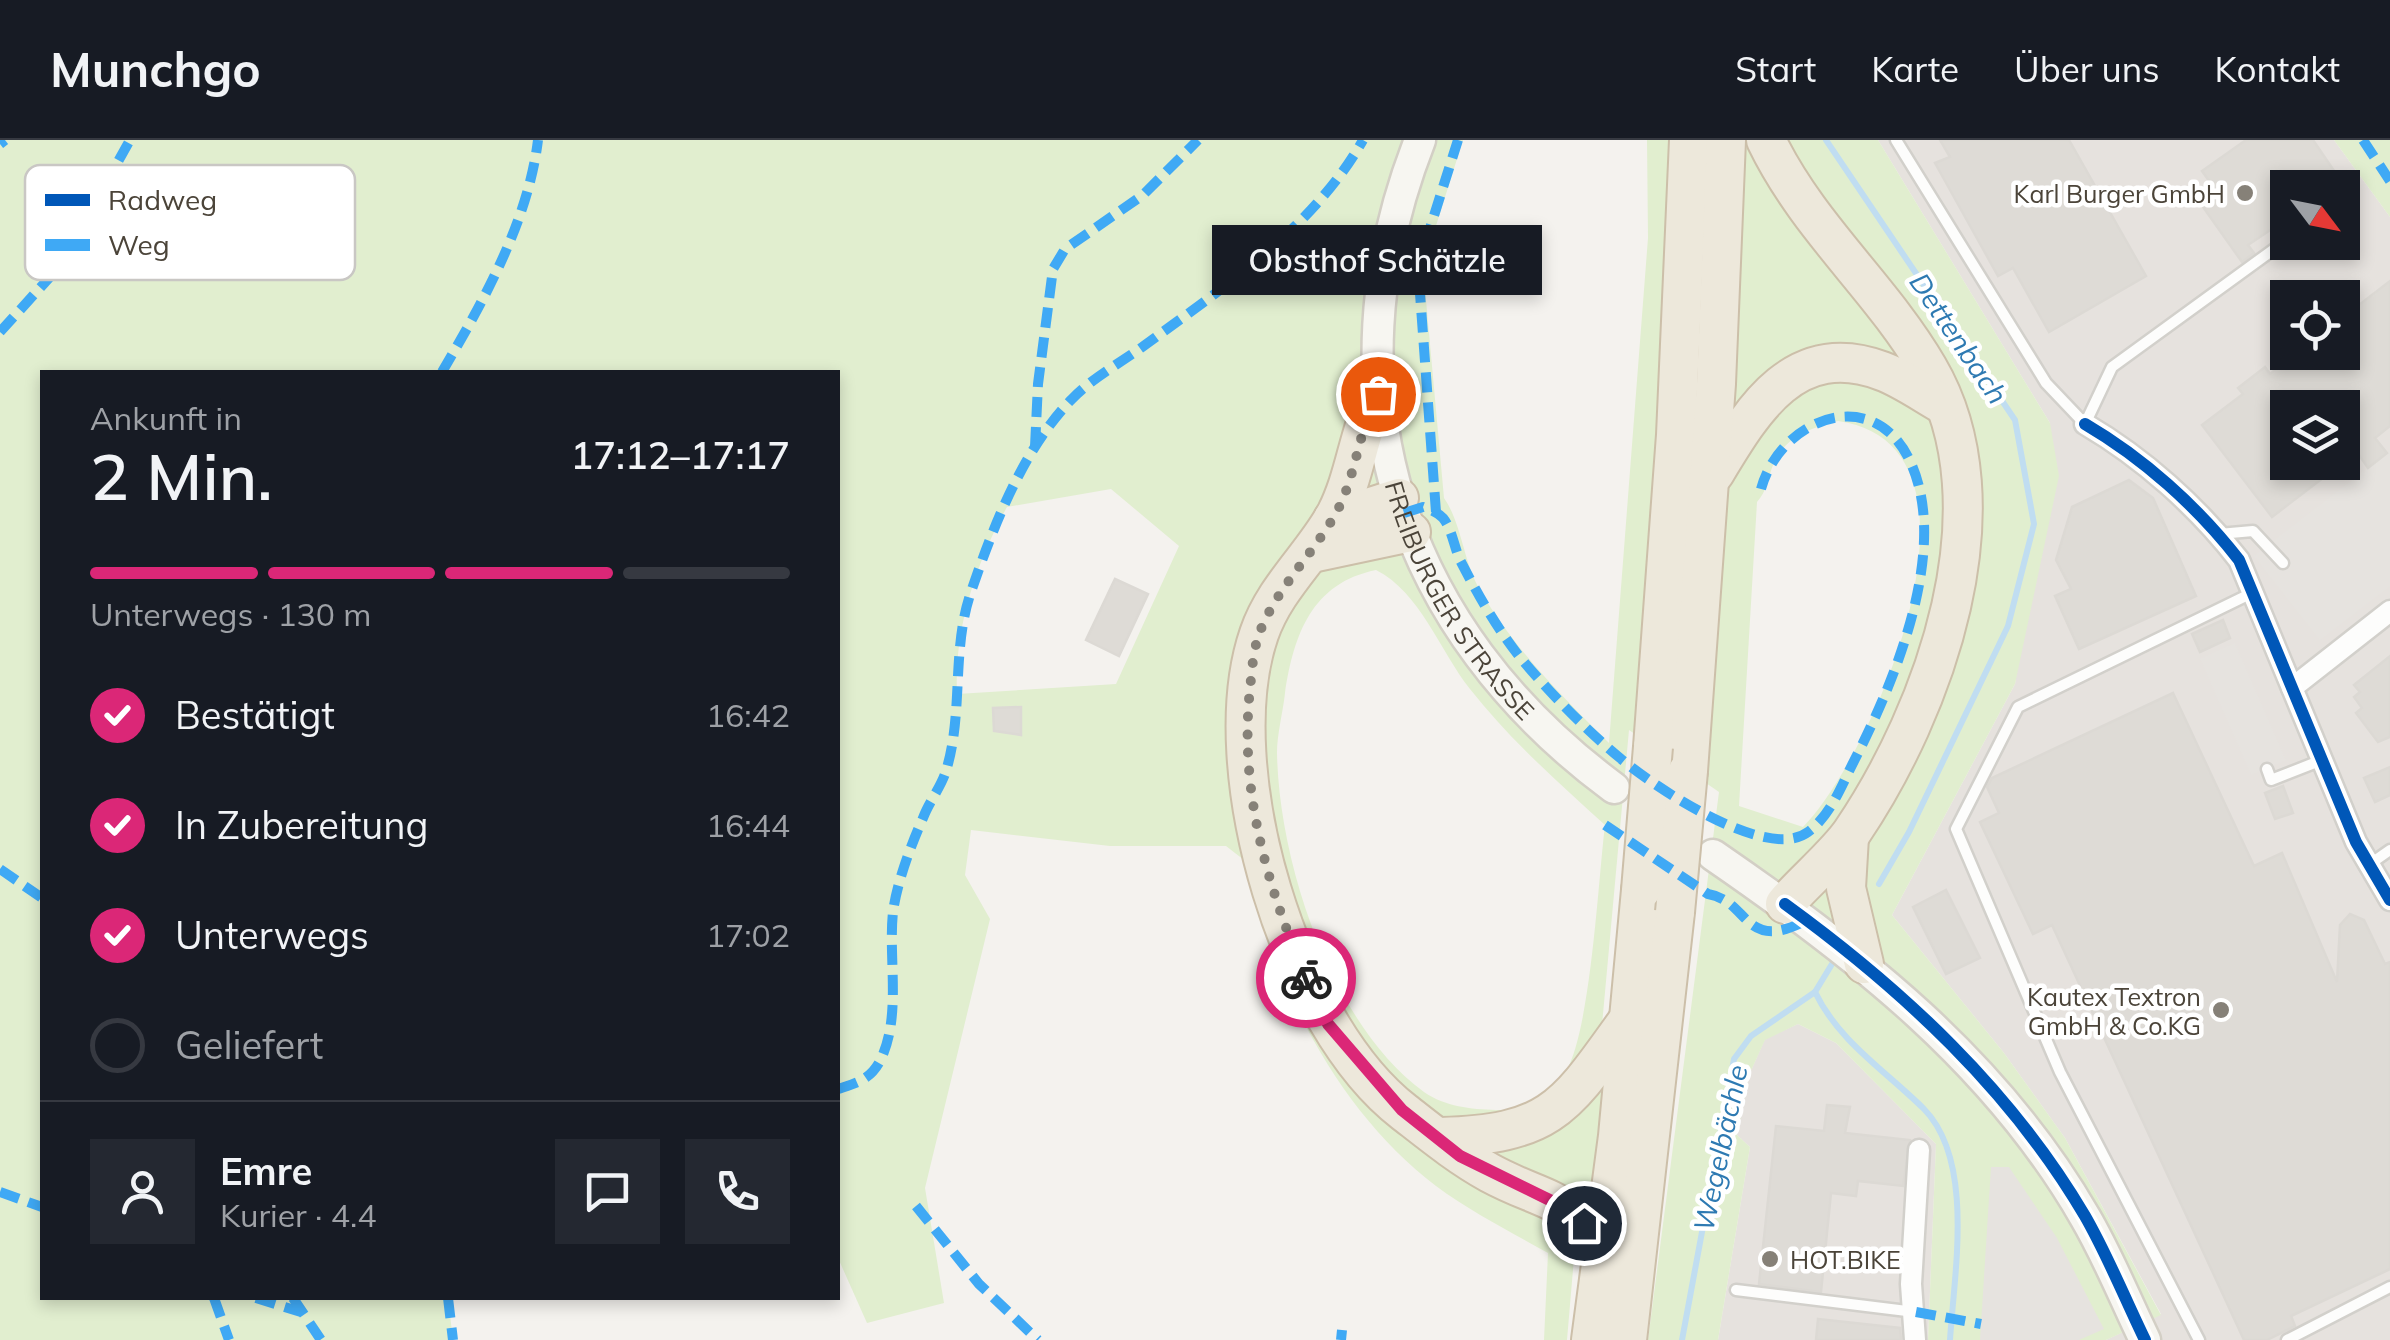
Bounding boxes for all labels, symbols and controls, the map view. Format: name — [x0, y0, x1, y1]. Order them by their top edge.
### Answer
text: Munchgo — [50, 39, 261, 99]
text: Start — [1735, 47, 1816, 91]
text: Karte — [1871, 47, 1959, 91]
text: Über uns — [2014, 47, 2160, 91]
text: Kontakt — [2215, 47, 2340, 91]
legend — [25, 165, 355, 280]
north arrow — [2270, 170, 2360, 260]
map controls — [2270, 170, 2360, 480]
place label: Karl Burger GmbH — [2014, 178, 2225, 209]
text: Radweg — [108, 182, 217, 217]
marker: Karl Burger GmbH — [2234, 182, 2256, 204]
callout: Obsthof Schätzle — [1213, 224, 1543, 294]
text: Weg — [108, 227, 170, 262]
text: Obsthof Schätzle — [1248, 240, 1506, 280]
water label: Dettenbach — [1902, 266, 2016, 410]
button: locate — [2270, 280, 2360, 370]
pin — [1336, 352, 1421, 437]
icon: bag — [1351, 367, 1406, 422]
button: layers — [2270, 390, 2360, 480]
text: Ankunft in — [90, 398, 242, 438]
text: 17:12–17:17 — [570, 431, 790, 479]
text: 2 Min. — [90, 435, 273, 516]
street label: FREIBURGER STRASSE — [1379, 477, 1541, 726]
text: Unterwegs · 130 m — [90, 594, 371, 634]
icon: check — [90, 688, 145, 743]
text: Bestätigt — [175, 691, 335, 739]
text: 16:42 — [706, 695, 790, 735]
icon: check — [90, 798, 145, 853]
text: In Zubereitung — [175, 801, 428, 849]
text: 16:44 — [706, 805, 790, 845]
icon: check — [90, 908, 145, 963]
text: Unterwegs — [175, 911, 369, 959]
text: 17:02 — [706, 915, 790, 955]
courier — [1256, 928, 1356, 1028]
icon: bike — [1279, 951, 1334, 1006]
place label: Kautex Textron GmbH & Co.KG — [2027, 981, 2201, 1041]
marker: Kautex Textron GmbH & Co.KG — [2210, 999, 2232, 1021]
text: Geliefert — [175, 1021, 323, 1069]
water label: Wegelbächle — [1685, 1062, 1755, 1234]
button: person — [90, 1139, 195, 1244]
button: chat — [555, 1139, 660, 1244]
button: phone — [685, 1139, 790, 1244]
text: Emre — [220, 1147, 312, 1195]
pin — [1542, 1181, 1627, 1266]
text: Kurier · 4.4 — [220, 1195, 376, 1235]
icon: home — [1557, 1196, 1612, 1251]
place label: HOT.BIKE — [1790, 1244, 1901, 1275]
marker: HOT.BIKE — [1759, 1248, 1781, 1270]

